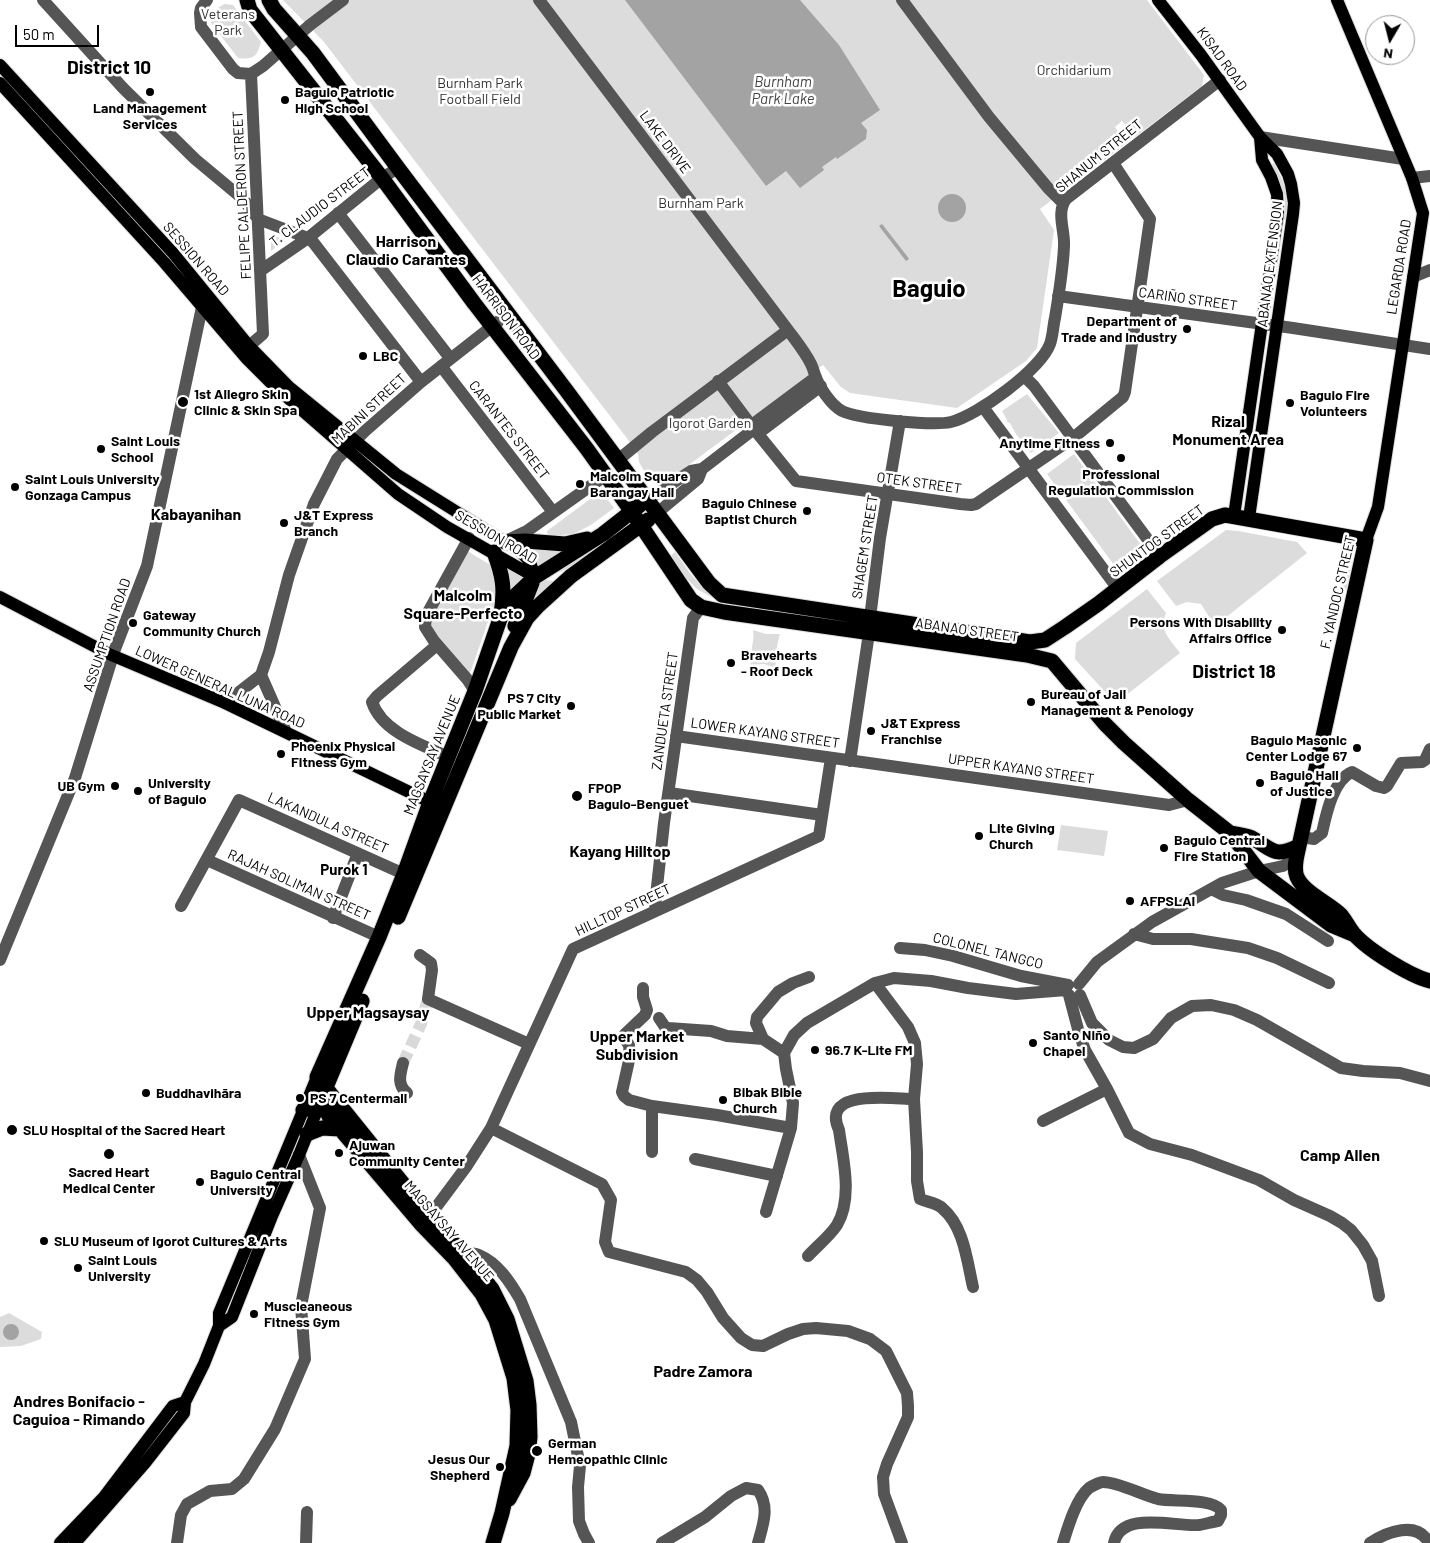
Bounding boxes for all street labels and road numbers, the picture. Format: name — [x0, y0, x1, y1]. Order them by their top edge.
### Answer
street label: KISAD ROAD — [1193, 24, 1251, 94]
street label: LAKE DRIVE — [636, 107, 694, 177]
street label: FELIPE CALDERON STREET — [229, 110, 255, 280]
street label: SHANUM STREET — [1052, 116, 1146, 196]
street label: T. CLAUDIO STREET — [266, 164, 374, 250]
street label: ABANAO EXTENSION — [1254, 200, 1286, 328]
street label: LEGARDA ROAD — [1383, 218, 1415, 316]
street label: SESSION ROAD — [159, 219, 233, 299]
street label: HARRISON ROAD — [469, 271, 543, 363]
street label: CARIÑO STREET — [1138, 284, 1238, 314]
street label: MABINI STREET — [328, 370, 410, 448]
street label: CARANTES STREET — [465, 377, 553, 483]
street label: OTEK STREET — [875, 469, 963, 497]
street label: SHAGEM STREET — [848, 494, 882, 600]
street label: SHUNTOG STREET — [1107, 501, 1207, 581]
street label: SESSION ROAD — [452, 507, 540, 567]
street label: F. YANDOC STREET — [1317, 533, 1359, 651]
street label: ASSUMPTION ROAD — [80, 576, 134, 694]
street label: ABANAO STREET — [914, 614, 1020, 646]
street label: LOWER GENERAL LUNA ROAD — [133, 642, 307, 732]
street label: ZANDUETA STREET — [648, 651, 682, 771]
street label: MAGSAYSAY AVENUE — [400, 692, 464, 818]
street label: LOWER KAYANG STREET — [689, 714, 841, 752]
street label: UPPER KAYANG STREET — [947, 750, 1095, 788]
street label: LAKANDULA STREET — [265, 789, 391, 857]
street label: RAJAH SOLIMAN STREET — [225, 846, 373, 924]
street label: HILLTOP STREET — [572, 880, 674, 940]
street label: COLONEL TANGCO — [931, 929, 1045, 973]
street label: MAGSAYSAY AVENUE — [401, 1177, 497, 1285]

